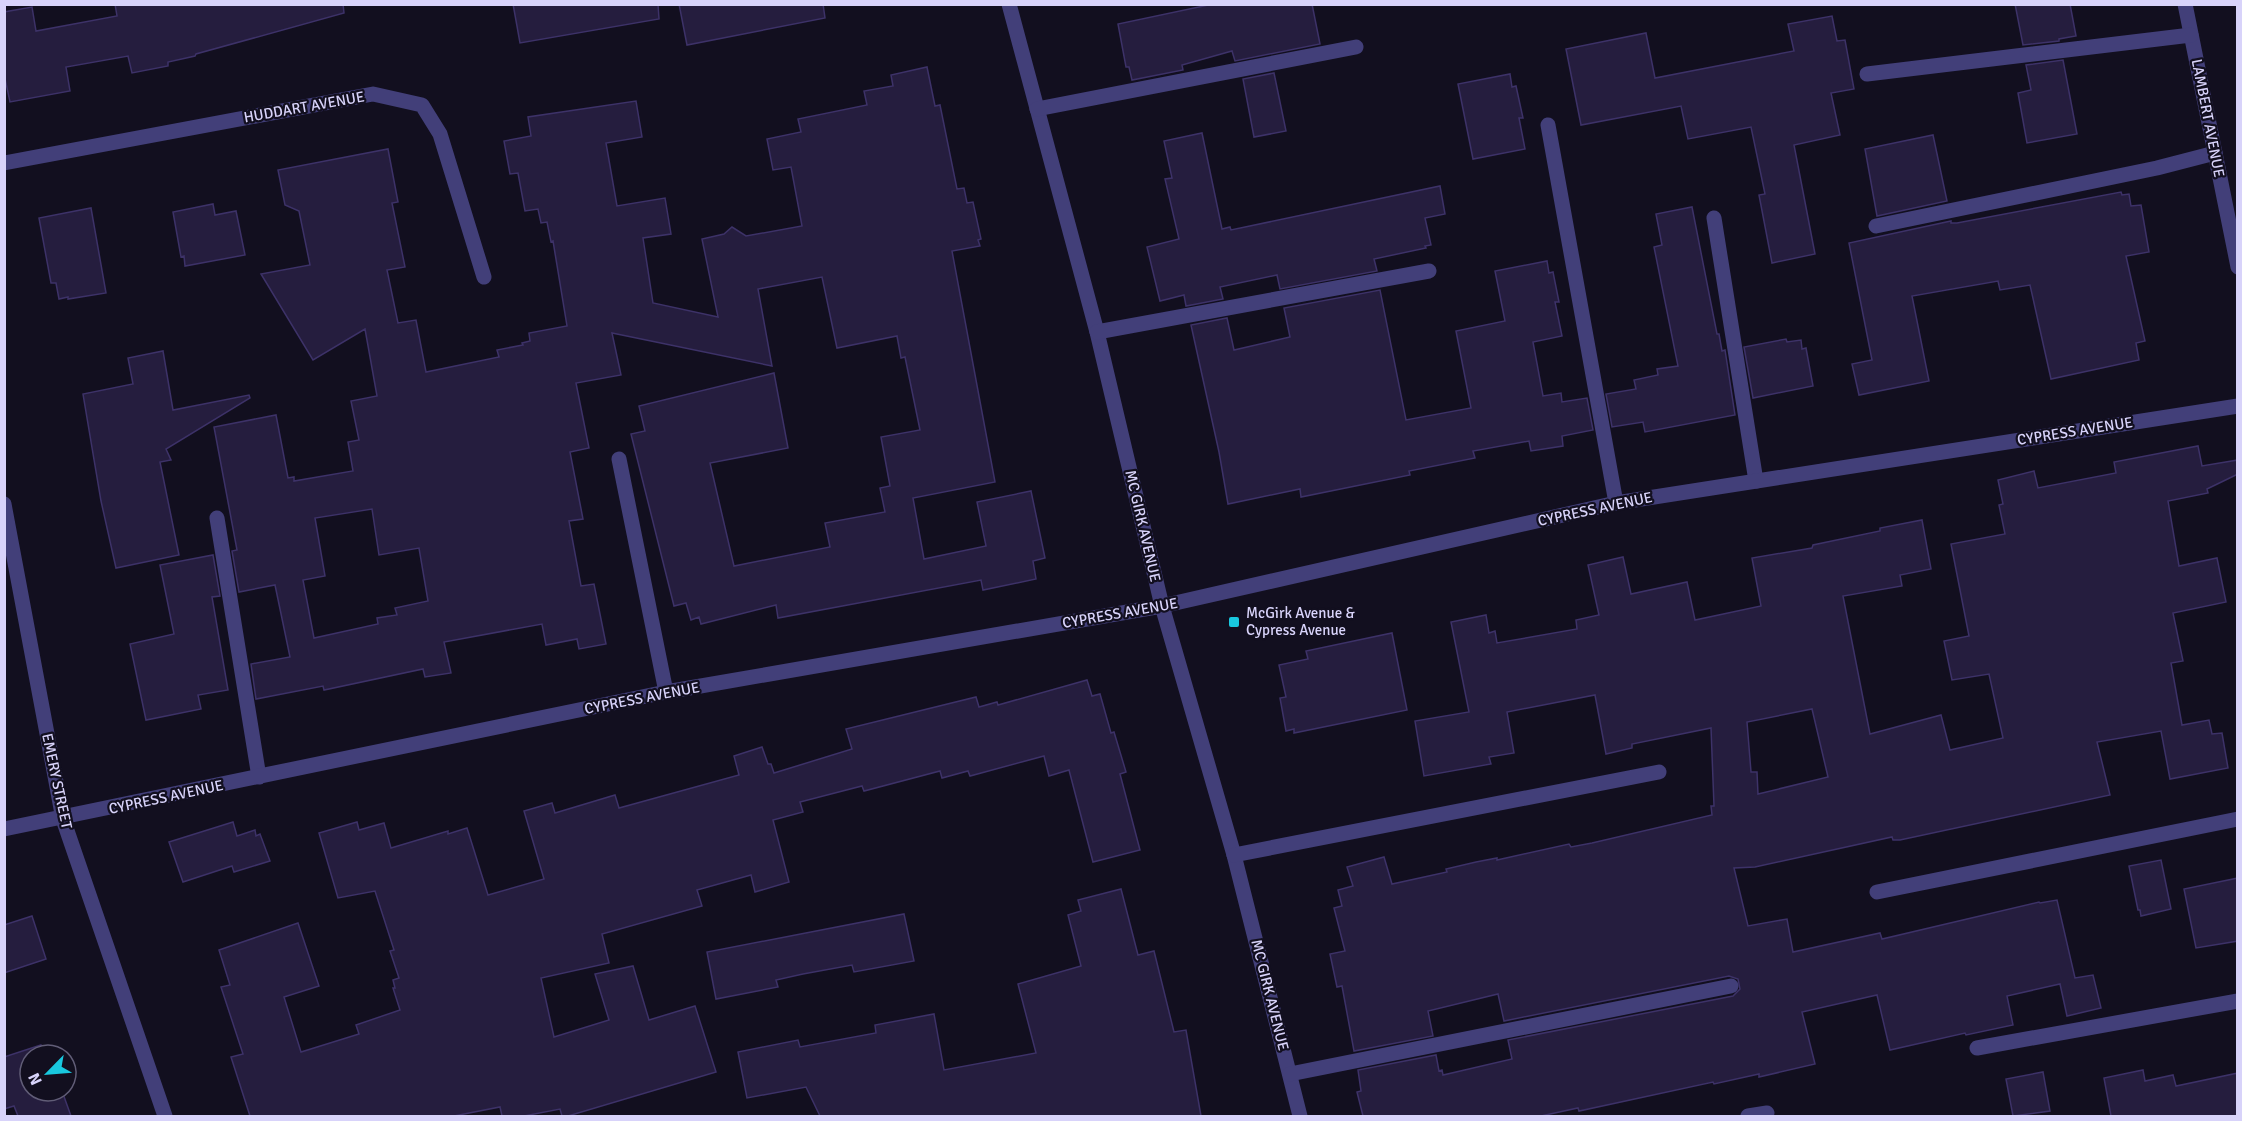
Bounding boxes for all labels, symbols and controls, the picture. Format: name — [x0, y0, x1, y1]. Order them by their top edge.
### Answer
street label: LAMBERT AVENUE — [2188, 57, 2228, 179]
street label: HUDDART AVENUE — [242, 88, 366, 126]
street label: CYPRESS AVENUE — [2016, 413, 2134, 449]
street label: MC GIRK AVENUE — [1121, 468, 1165, 584]
street label: CYPRESS AVENUE — [1536, 488, 1654, 530]
street label: CYPRESS AVENUE — [1061, 594, 1179, 632]
place label: McGirk Avenue & Cypress Avenue — [1246, 604, 1355, 639]
marker: McGirk Avenue & Cypress Avenue — [1227, 615, 1241, 629]
street label: CYPRESS AVENUE — [583, 678, 701, 718]
street label: EMERY STREET — [38, 732, 76, 831]
street label: CYPRESS AVENUE — [107, 776, 225, 818]
street label: MC GIRK AVENUE — [1247, 938, 1293, 1052]
north arrow — [18, 1043, 78, 1103]
text: N — [24, 1070, 47, 1088]

